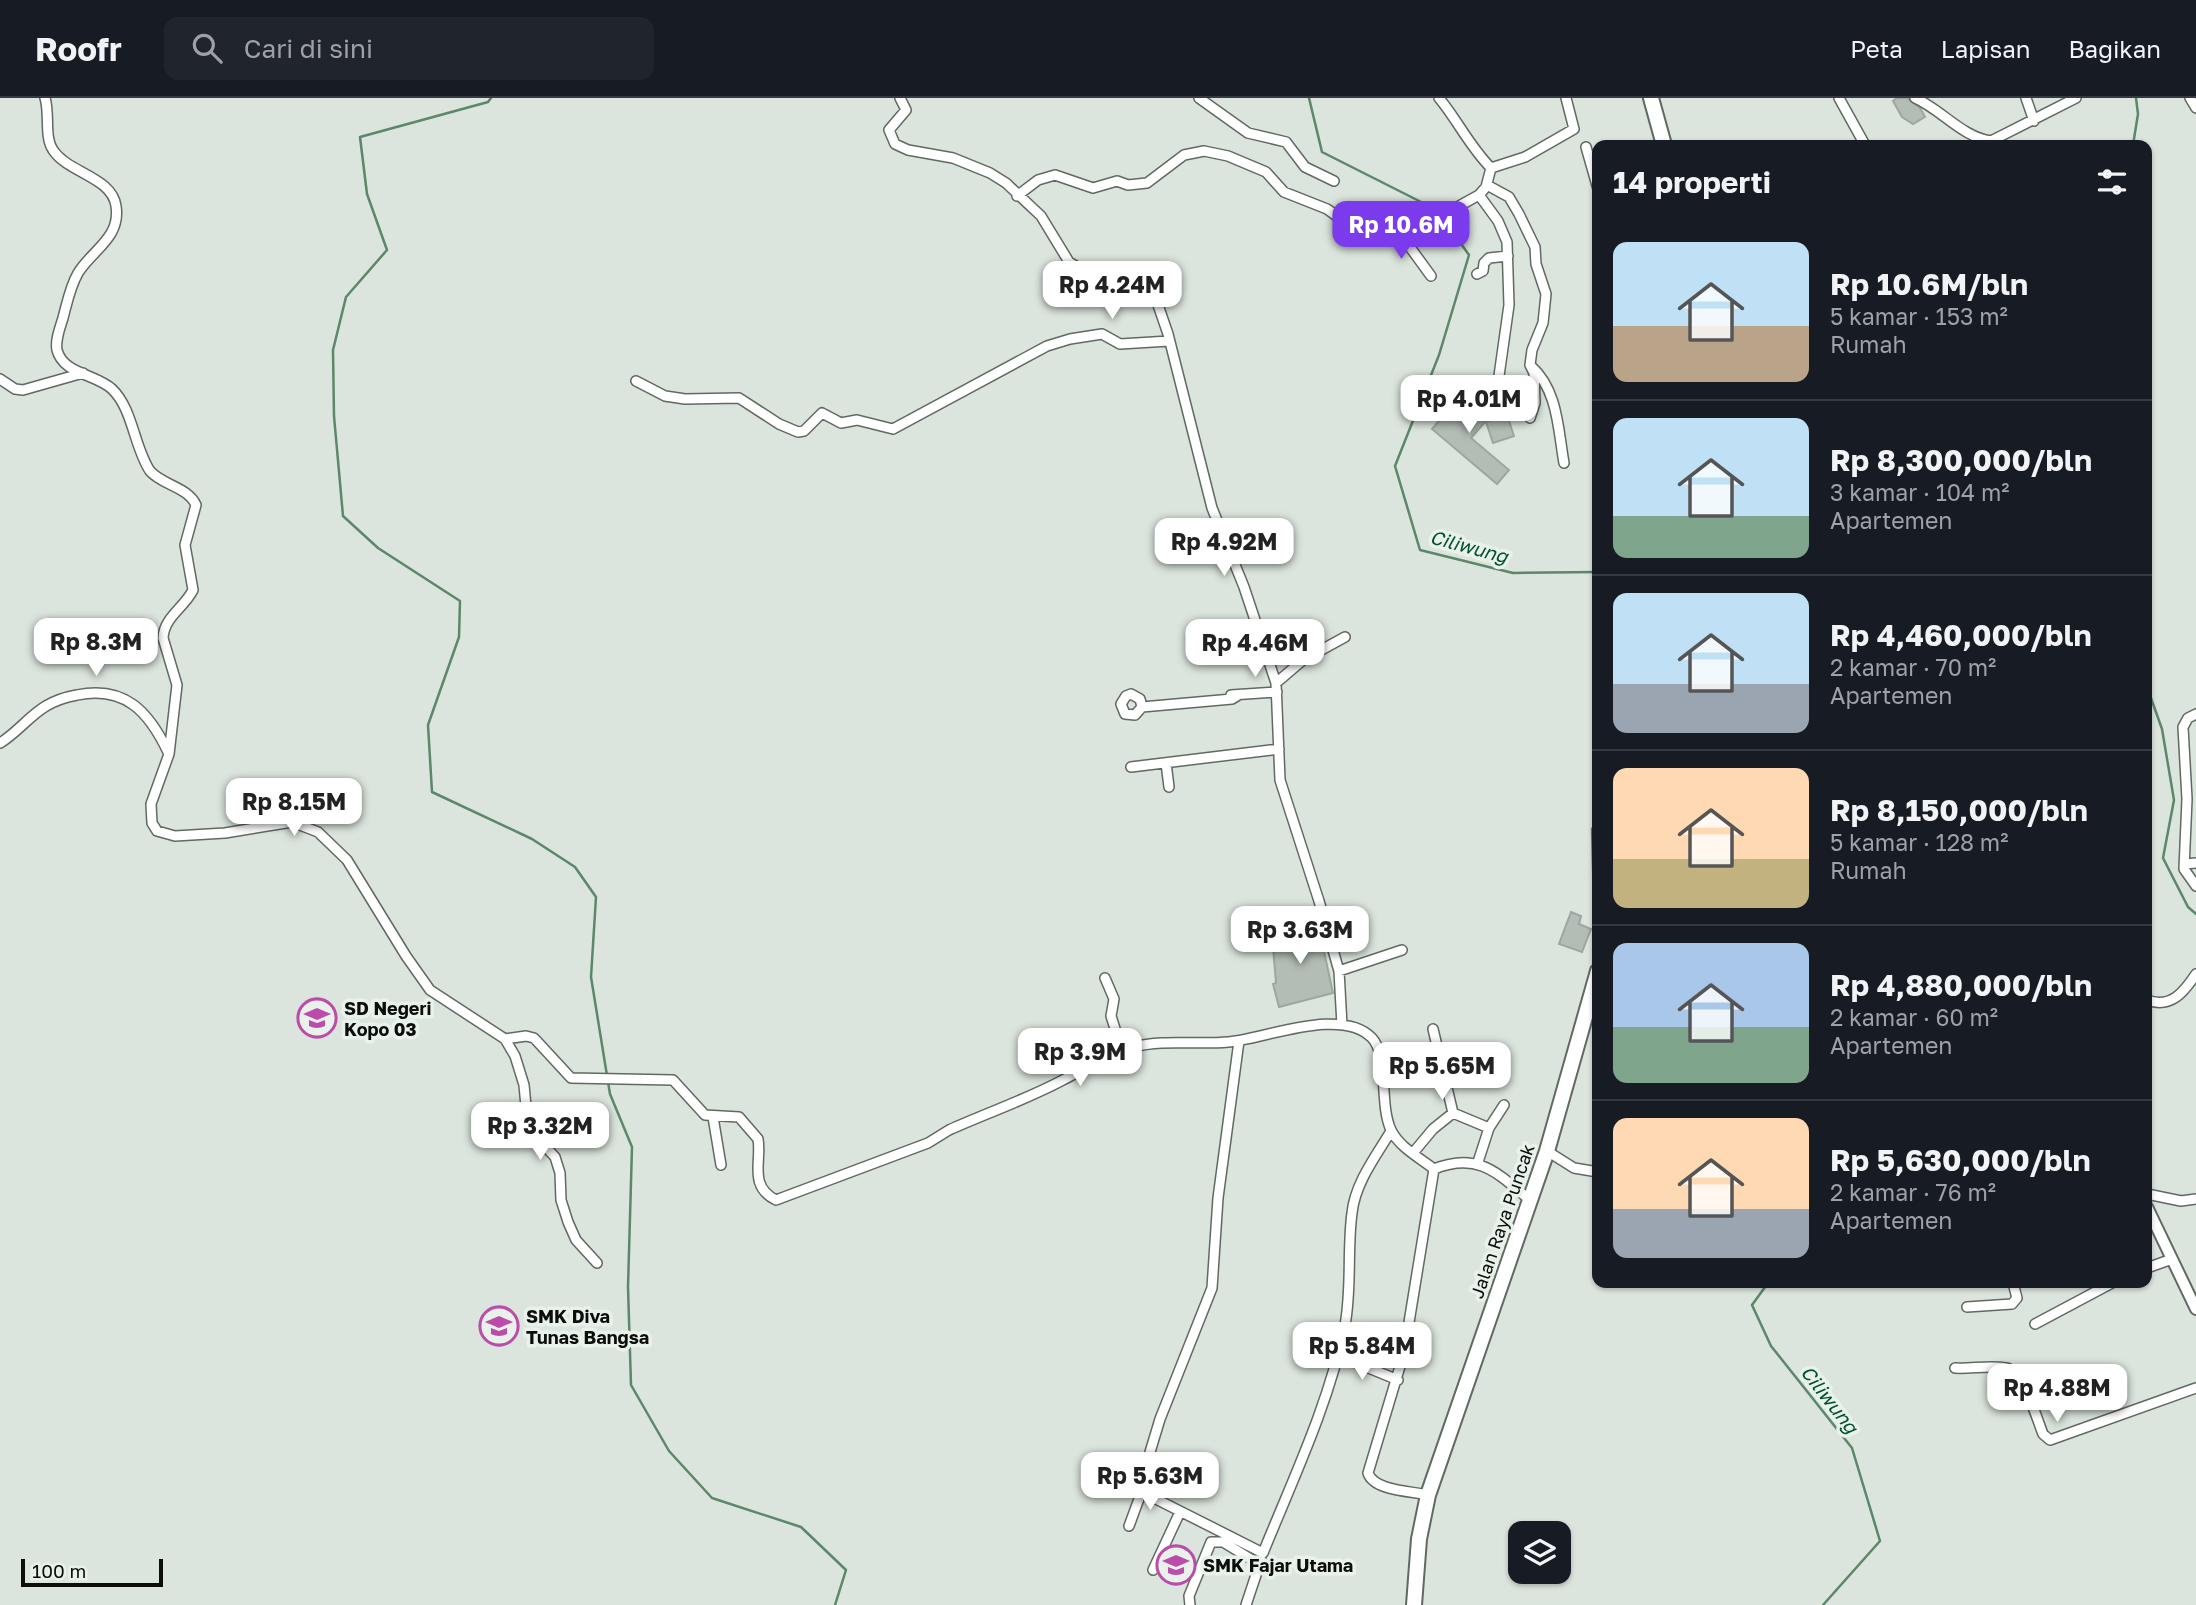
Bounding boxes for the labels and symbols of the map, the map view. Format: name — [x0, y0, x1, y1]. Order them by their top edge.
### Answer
pin: Rp 10.6M — [1329, 202, 1473, 261]
pin: Rp 4.24M — [1040, 262, 1184, 321]
pin: Rp 4.01M — [1397, 376, 1541, 435]
pin: Rp 4.92M — [1152, 518, 1296, 578]
water label: Ciliwung — [1428, 525, 1512, 568]
pin: Rp 8.3M — [31, 618, 161, 678]
pin: Rp 4.46M — [1183, 620, 1327, 679]
pin: Rp 8.15M — [222, 778, 366, 838]
pin: Rp 3.63M — [1228, 906, 1372, 966]
school or university icon: SD Negeri Kopo 03 — [296, 997, 338, 1039]
place label: SD Negeri Kopo 03 — [344, 997, 431, 1040]
pin: Rp 3.9M — [1015, 1028, 1145, 1088]
pin: Rp 5.65M — [1370, 1042, 1514, 1102]
pin: Rp 3.32M — [468, 1102, 612, 1162]
street label: Jalan Raya Puncak — [1465, 1141, 1539, 1301]
school or university icon: SMK Diva Tunas Bangsa — [478, 1305, 520, 1347]
place label: SMK Diva Tunas Bangsa — [526, 1305, 649, 1348]
pin: Rp 5.84M — [1290, 1322, 1434, 1382]
water label: Ciliwung — [1796, 1361, 1864, 1438]
pin: Rp 4.88M — [1985, 1364, 2129, 1424]
pin: Rp 5.63M — [1078, 1452, 1222, 1512]
school or university icon: SMK Fajar Utama — [1155, 1544, 1197, 1586]
place label: SMK Fajar Utama — [1203, 1554, 1353, 1576]
scale bar — [21, 1556, 163, 1588]

